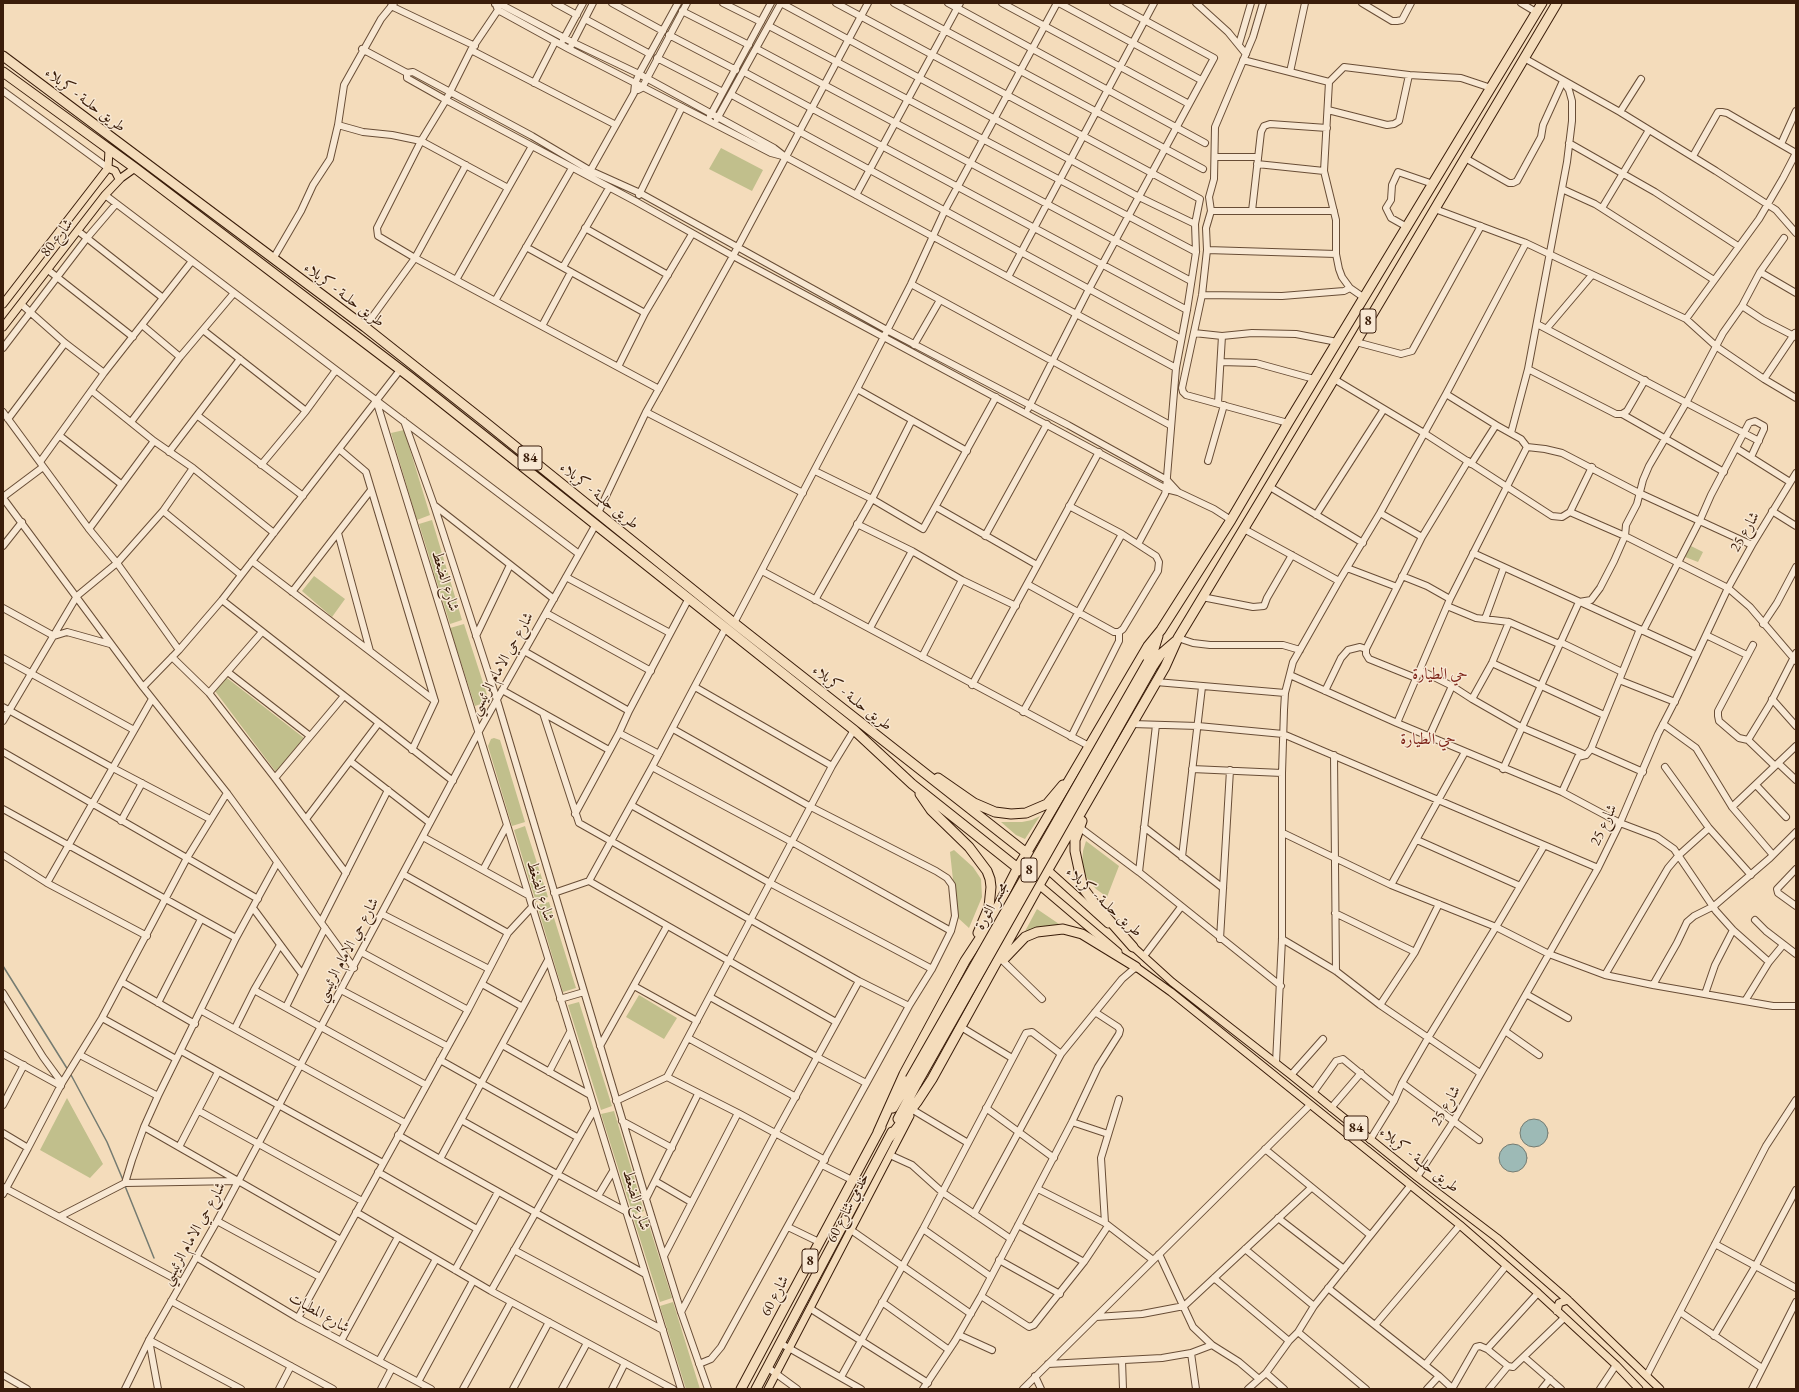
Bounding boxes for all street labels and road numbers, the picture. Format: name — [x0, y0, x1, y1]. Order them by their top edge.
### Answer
street label: طريق حلــة - كربلاء — [41, 64, 129, 136]
street label: شارع 80 — [37, 215, 77, 261]
street label: طريق حلــة - كربلاء — [300, 259, 388, 331]
road number: 8 — [1360, 309, 1376, 333]
road number: 84 — [518, 446, 542, 470]
street label: طريق حلــة - كربلاء — [556, 459, 642, 533]
street label: شارع 25 — [1726, 509, 1764, 555]
street label: شارع الضغط — [427, 548, 463, 614]
street label: شارع حي الامام الرئيسي — [466, 609, 538, 719]
street label: طريق حلــة - كربلاء — [808, 661, 896, 735]
street label: شارع 25 — [1587, 802, 1621, 848]
street label: شارع الضغط — [522, 858, 558, 924]
road number: 8 — [1021, 858, 1037, 882]
street label: طريق حلــة - كربلاء — [1062, 863, 1146, 941]
street label: مجسر الثورة — [971, 879, 1013, 933]
street label: شارع حي الامام الرئيسي — [313, 895, 383, 1005]
street label: شارع 25 — [1427, 1083, 1465, 1129]
road number: 84 — [1344, 1116, 1368, 1140]
street label: طريق حلــة - كربلاء — [1375, 1123, 1463, 1197]
street label: شارع الضغط — [618, 1167, 654, 1233]
street label: خدمي شارع 60 — [823, 1170, 873, 1246]
street label: شارع حي الامام الرئيسي — [158, 1179, 230, 1289]
road number: 8 — [802, 1249, 818, 1273]
street label: شارع 60 — [757, 1273, 793, 1319]
street label: شارع المطبات — [285, 1289, 353, 1337]

